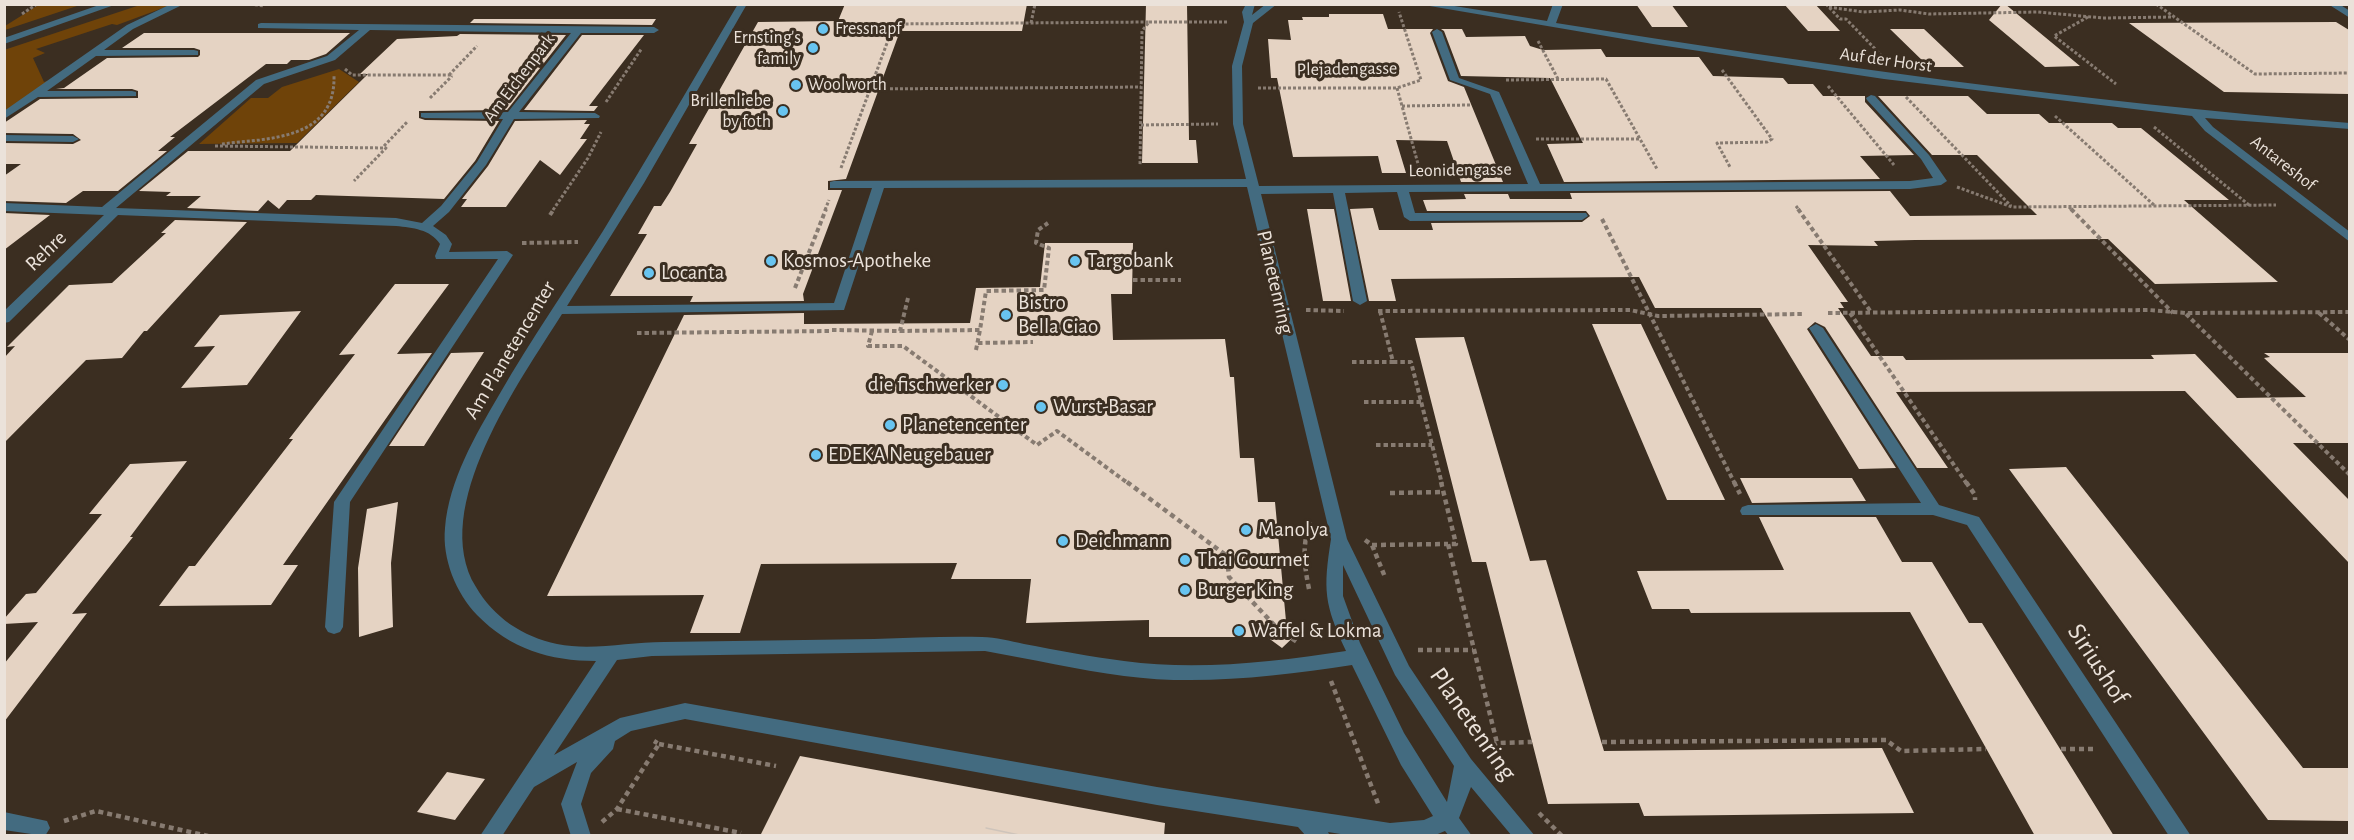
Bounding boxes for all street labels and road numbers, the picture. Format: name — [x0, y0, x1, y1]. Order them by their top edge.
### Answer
street label: Am Eichenpark — [479, 29, 559, 127]
street label: Auf der Horst — [1839, 43, 1933, 77]
street label: Plejadengasse — [1297, 57, 1397, 81]
street label: Antareshof — [2246, 131, 2320, 195]
street label: Leonidengasse — [1408, 158, 1512, 182]
street label: Rehre — [20, 225, 72, 277]
street label: Planetenring — [1251, 228, 1299, 336]
street label: Am Planetencenter — [459, 276, 561, 424]
street label: Siriushof — [2060, 618, 2136, 710]
street label: Planetenring — [1423, 661, 1523, 787]

